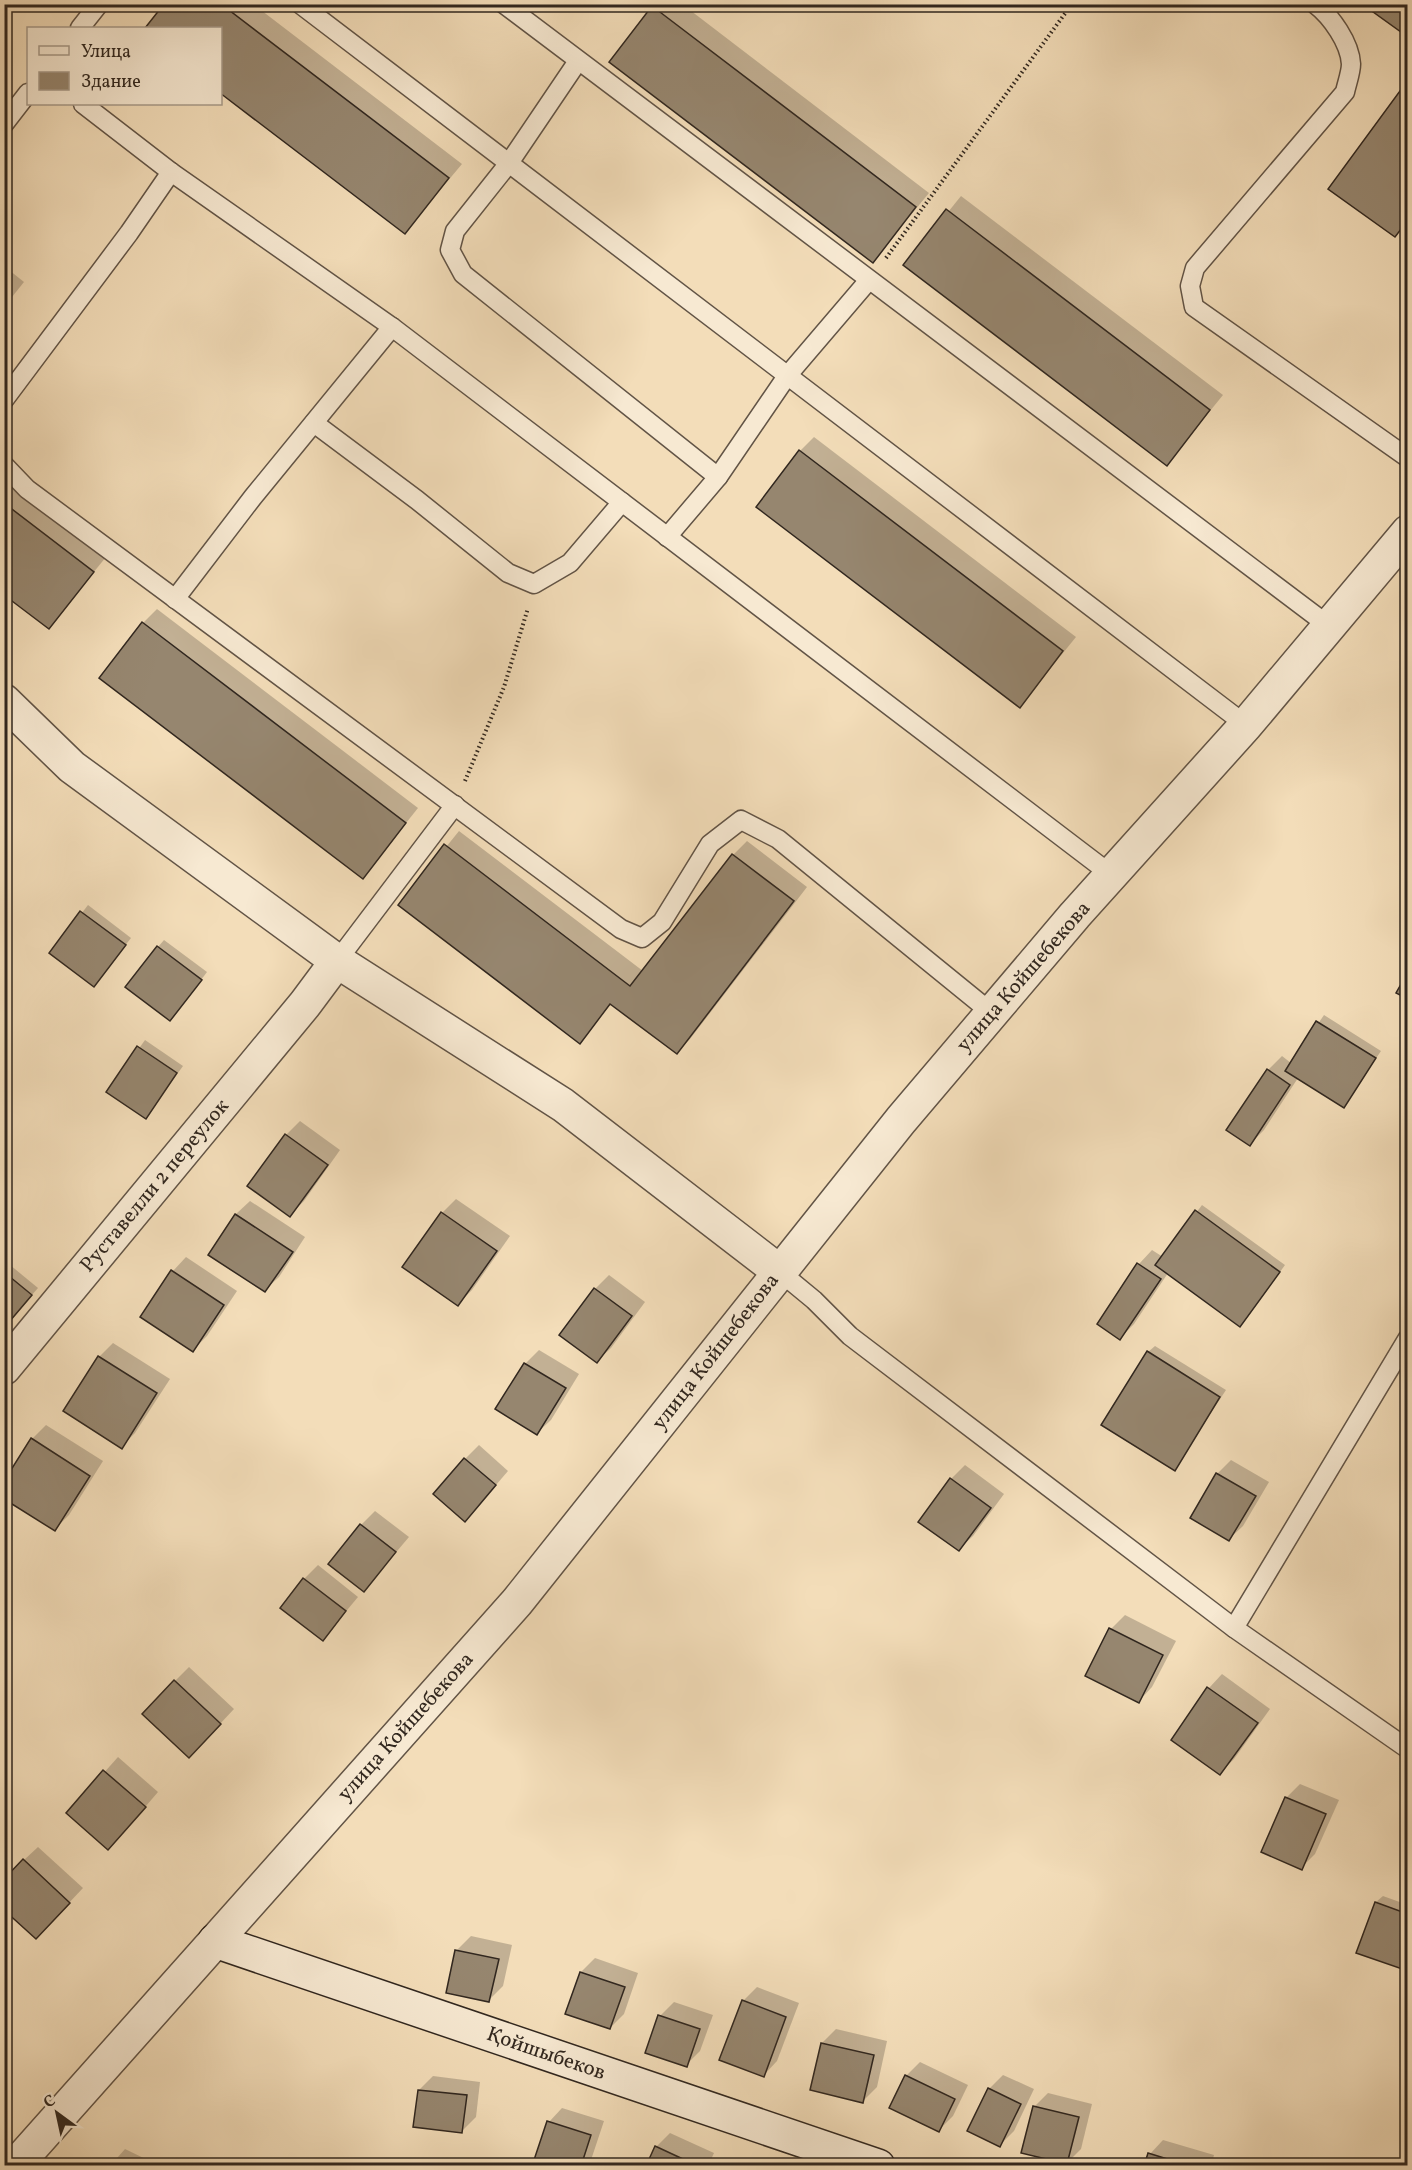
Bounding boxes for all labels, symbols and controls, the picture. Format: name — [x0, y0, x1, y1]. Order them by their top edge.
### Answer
legend — [27, 27, 222, 105]
text: Улица — [81, 40, 131, 65]
text: Здание — [81, 70, 141, 95]
street label: улица Койшебекова — [950, 895, 1098, 1059]
street label: Руставелли 2 переулок — [74, 1093, 236, 1279]
street label: улица Койшебекова — [646, 1268, 786, 1436]
street label: улица Койшебекова — [331, 1646, 481, 1808]
street label: Қойшыбеков — [483, 2020, 609, 2088]
north arrow — [27, 2083, 87, 2143]
text: С — [40, 2090, 60, 2114]

